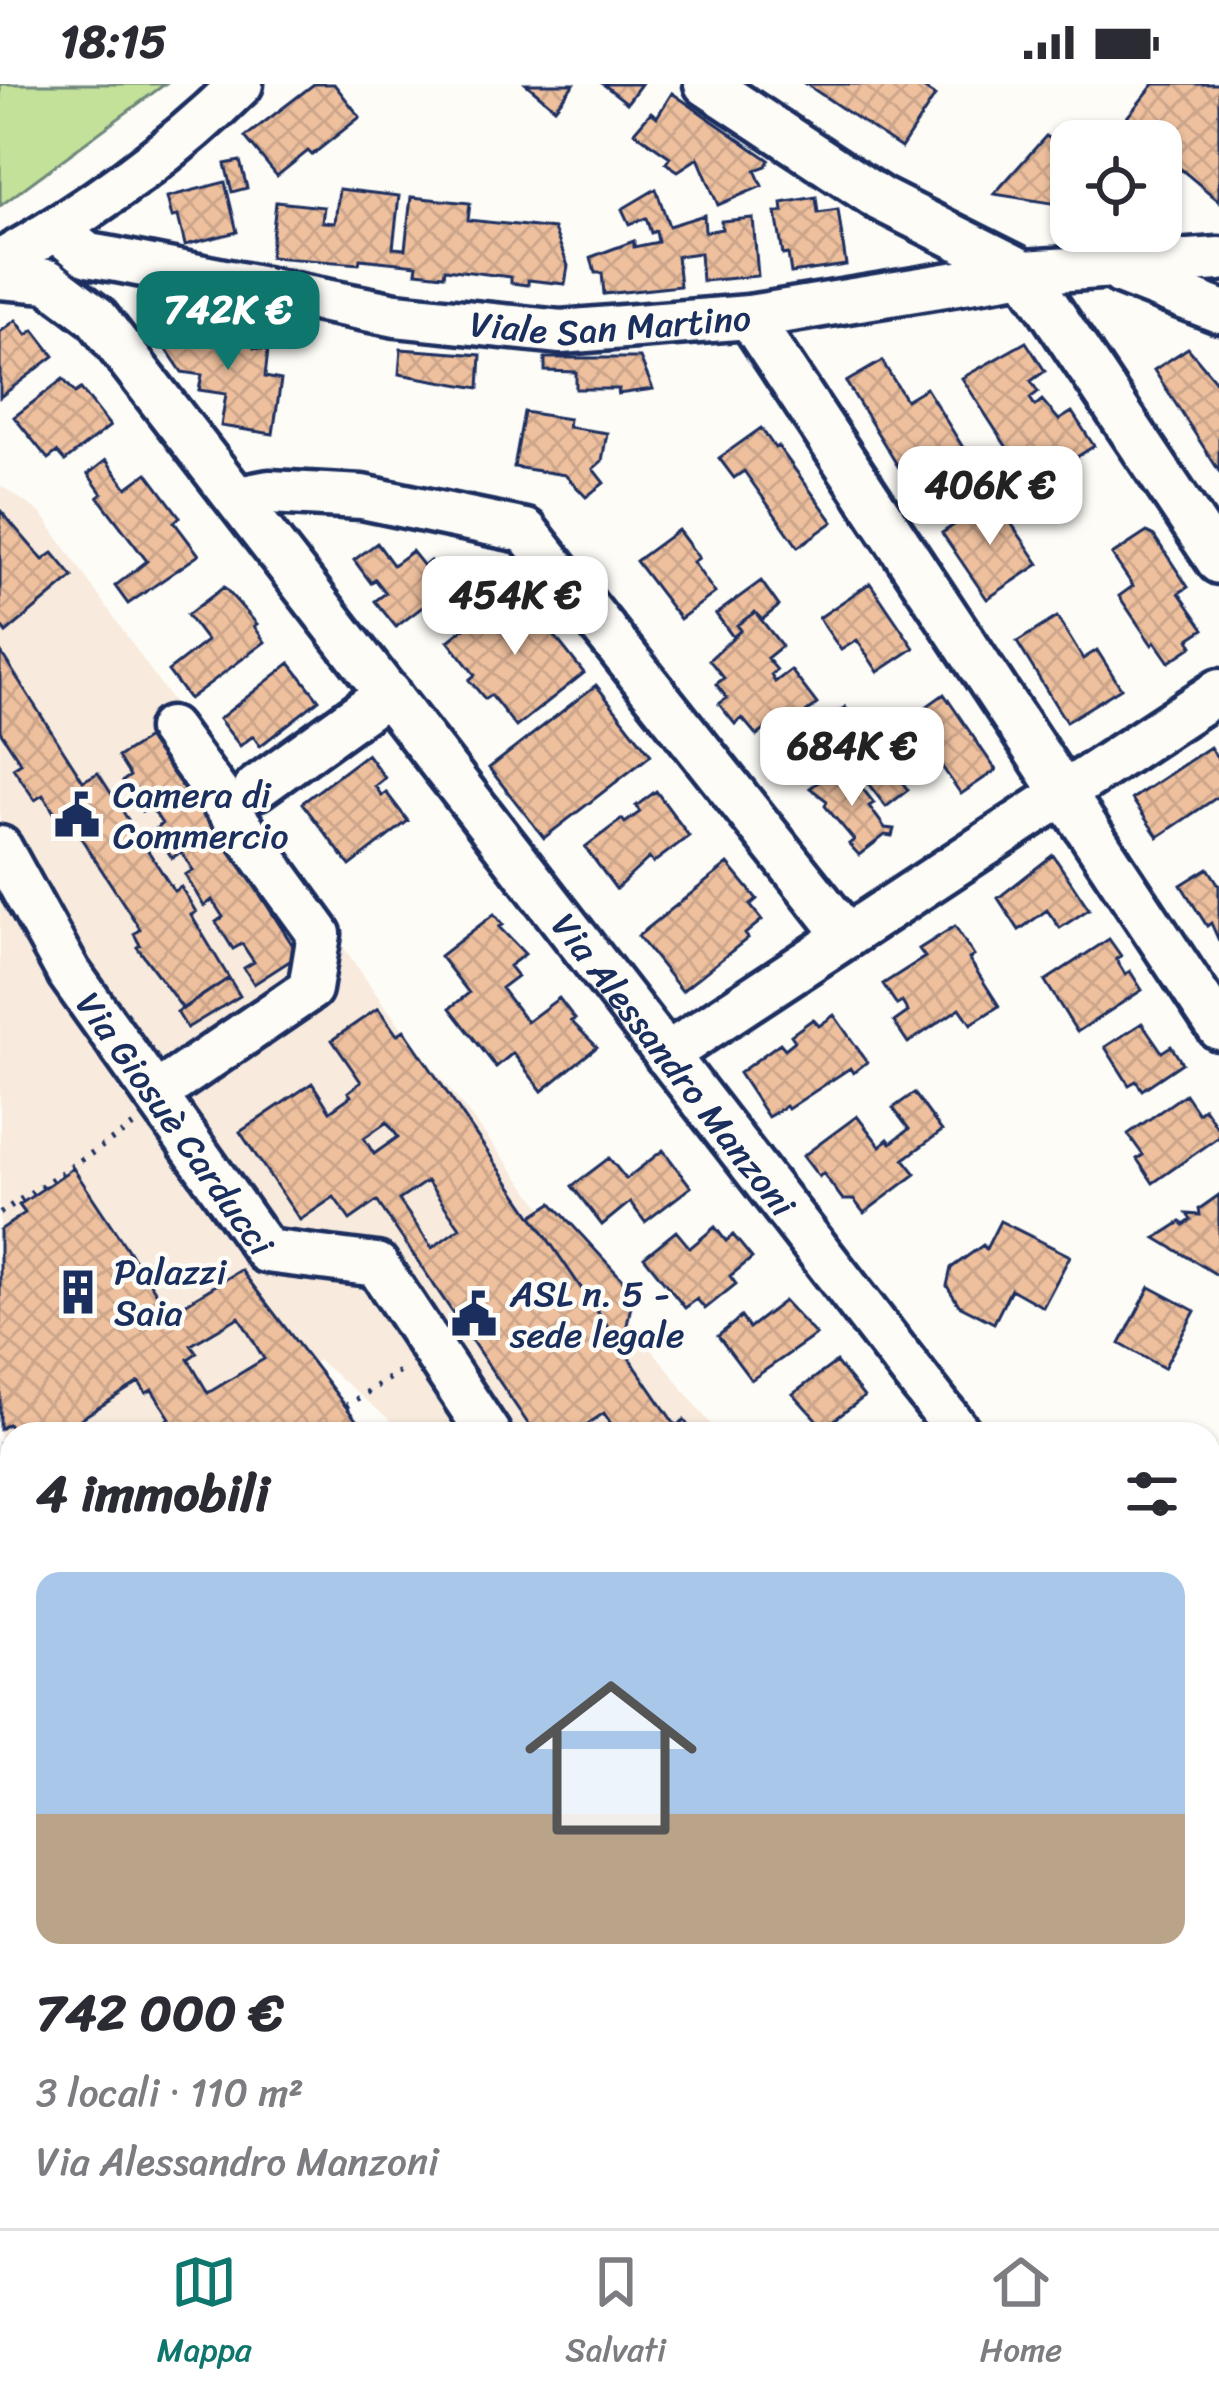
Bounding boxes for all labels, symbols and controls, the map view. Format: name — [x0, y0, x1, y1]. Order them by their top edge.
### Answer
text: 18:15 — [60, 2, 167, 82]
map controls — [1050, 120, 1182, 252]
button: locate — [1050, 120, 1182, 252]
pin: 742K € — [130, 271, 326, 373]
text: 742K € — [164, 275, 292, 344]
street label: Viale San Martino — [467, 286, 753, 365]
pin: 406K € — [892, 446, 1088, 548]
text: 406K € — [925, 450, 1055, 519]
pin: 454K € — [417, 556, 613, 658]
text: 454K € — [449, 560, 581, 629]
pin: 684K € — [754, 707, 950, 809]
text: 684K € — [787, 711, 917, 780]
place label: Camera di Commercio — [113, 763, 289, 868]
public building icon: Camera di Commercio — [52, 790, 102, 840]
street label: Via Alessandro Manzoni — [534, 898, 813, 1233]
street label: Via Giosuè Carducci — [58, 978, 292, 1271]
place label: Palazzi Saia — [114, 1240, 227, 1345]
place label: ASL n. 5 - sede legale — [509, 1262, 685, 1367]
building icon: Palazzi Saia — [53, 1267, 103, 1317]
public building icon: ASL n. 5 - sede legale — [449, 1289, 499, 1339]
text: 4 immobili — [36, 1449, 269, 1539]
icon: filters — [1119, 1461, 1185, 1527]
icon: home — [503, 1650, 719, 1866]
text: 742 000 € — [36, 1968, 284, 2058]
text: 3 locali · 110 m² — [36, 2058, 304, 2127]
text: Via Alessandro Manzoni — [36, 2127, 439, 2196]
tab: Mappa — [157, 2249, 252, 2379]
tab: Salvati — [565, 2249, 666, 2379]
tab: Home — [980, 2249, 1062, 2379]

